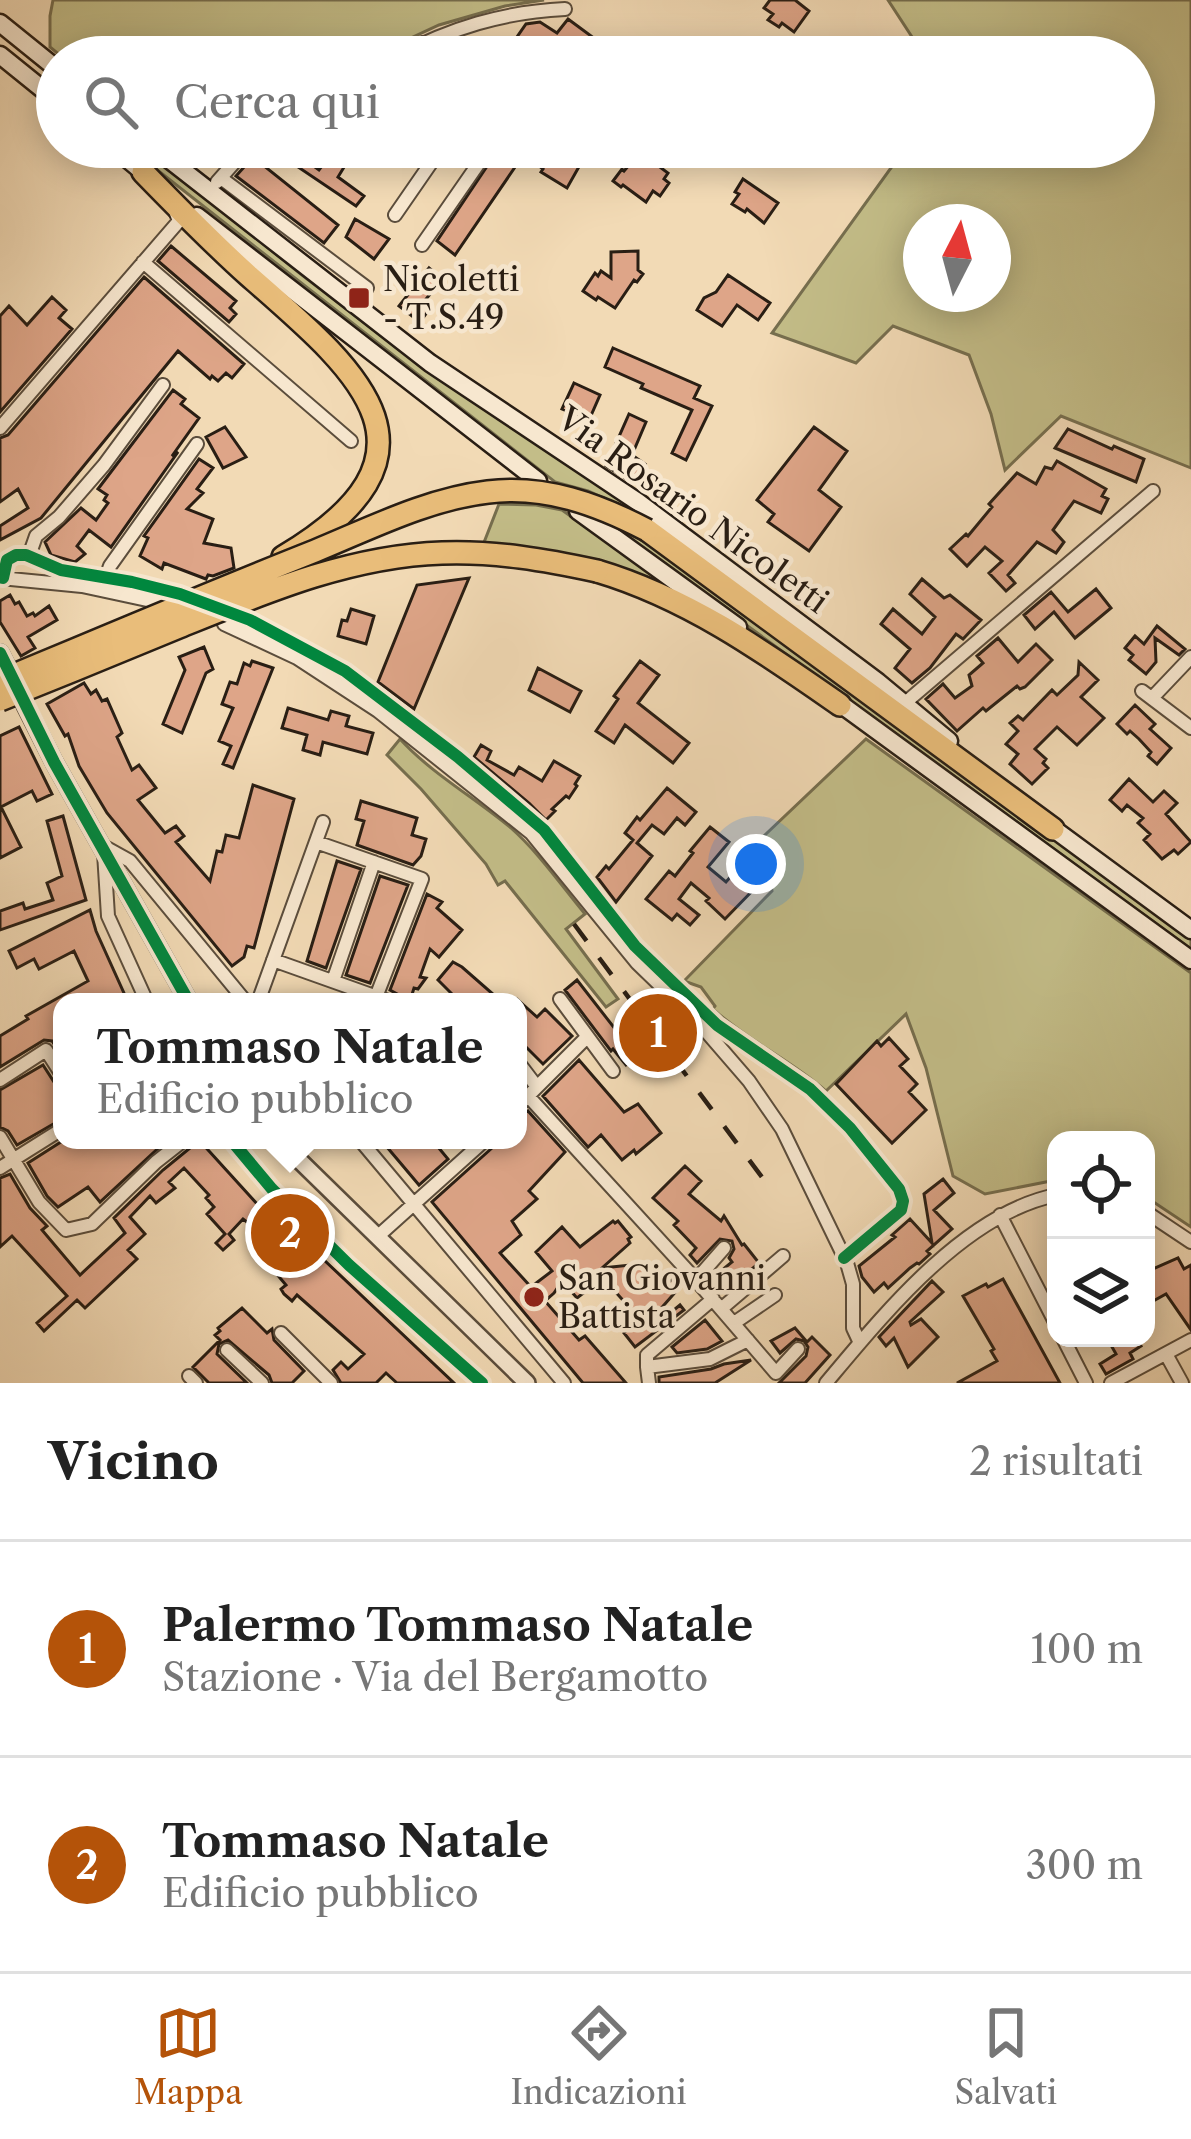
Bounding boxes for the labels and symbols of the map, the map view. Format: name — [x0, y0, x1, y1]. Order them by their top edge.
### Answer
north arrow — [903, 204, 1011, 312]
place label: Nicoletti - T.S.49 — [383, 259, 519, 338]
marker: Nicoletti - T.S.49 — [346, 285, 372, 311]
street label: Via Rosario Nicoletti — [549, 397, 836, 622]
your location — [726, 834, 786, 894]
pin: 1 — [619, 988, 697, 1078]
pin: 2 — [251, 1188, 329, 1278]
place label: San Giovanni Battista — [558, 1258, 766, 1337]
marker: San Giovanni Battista — [521, 1284, 547, 1310]

